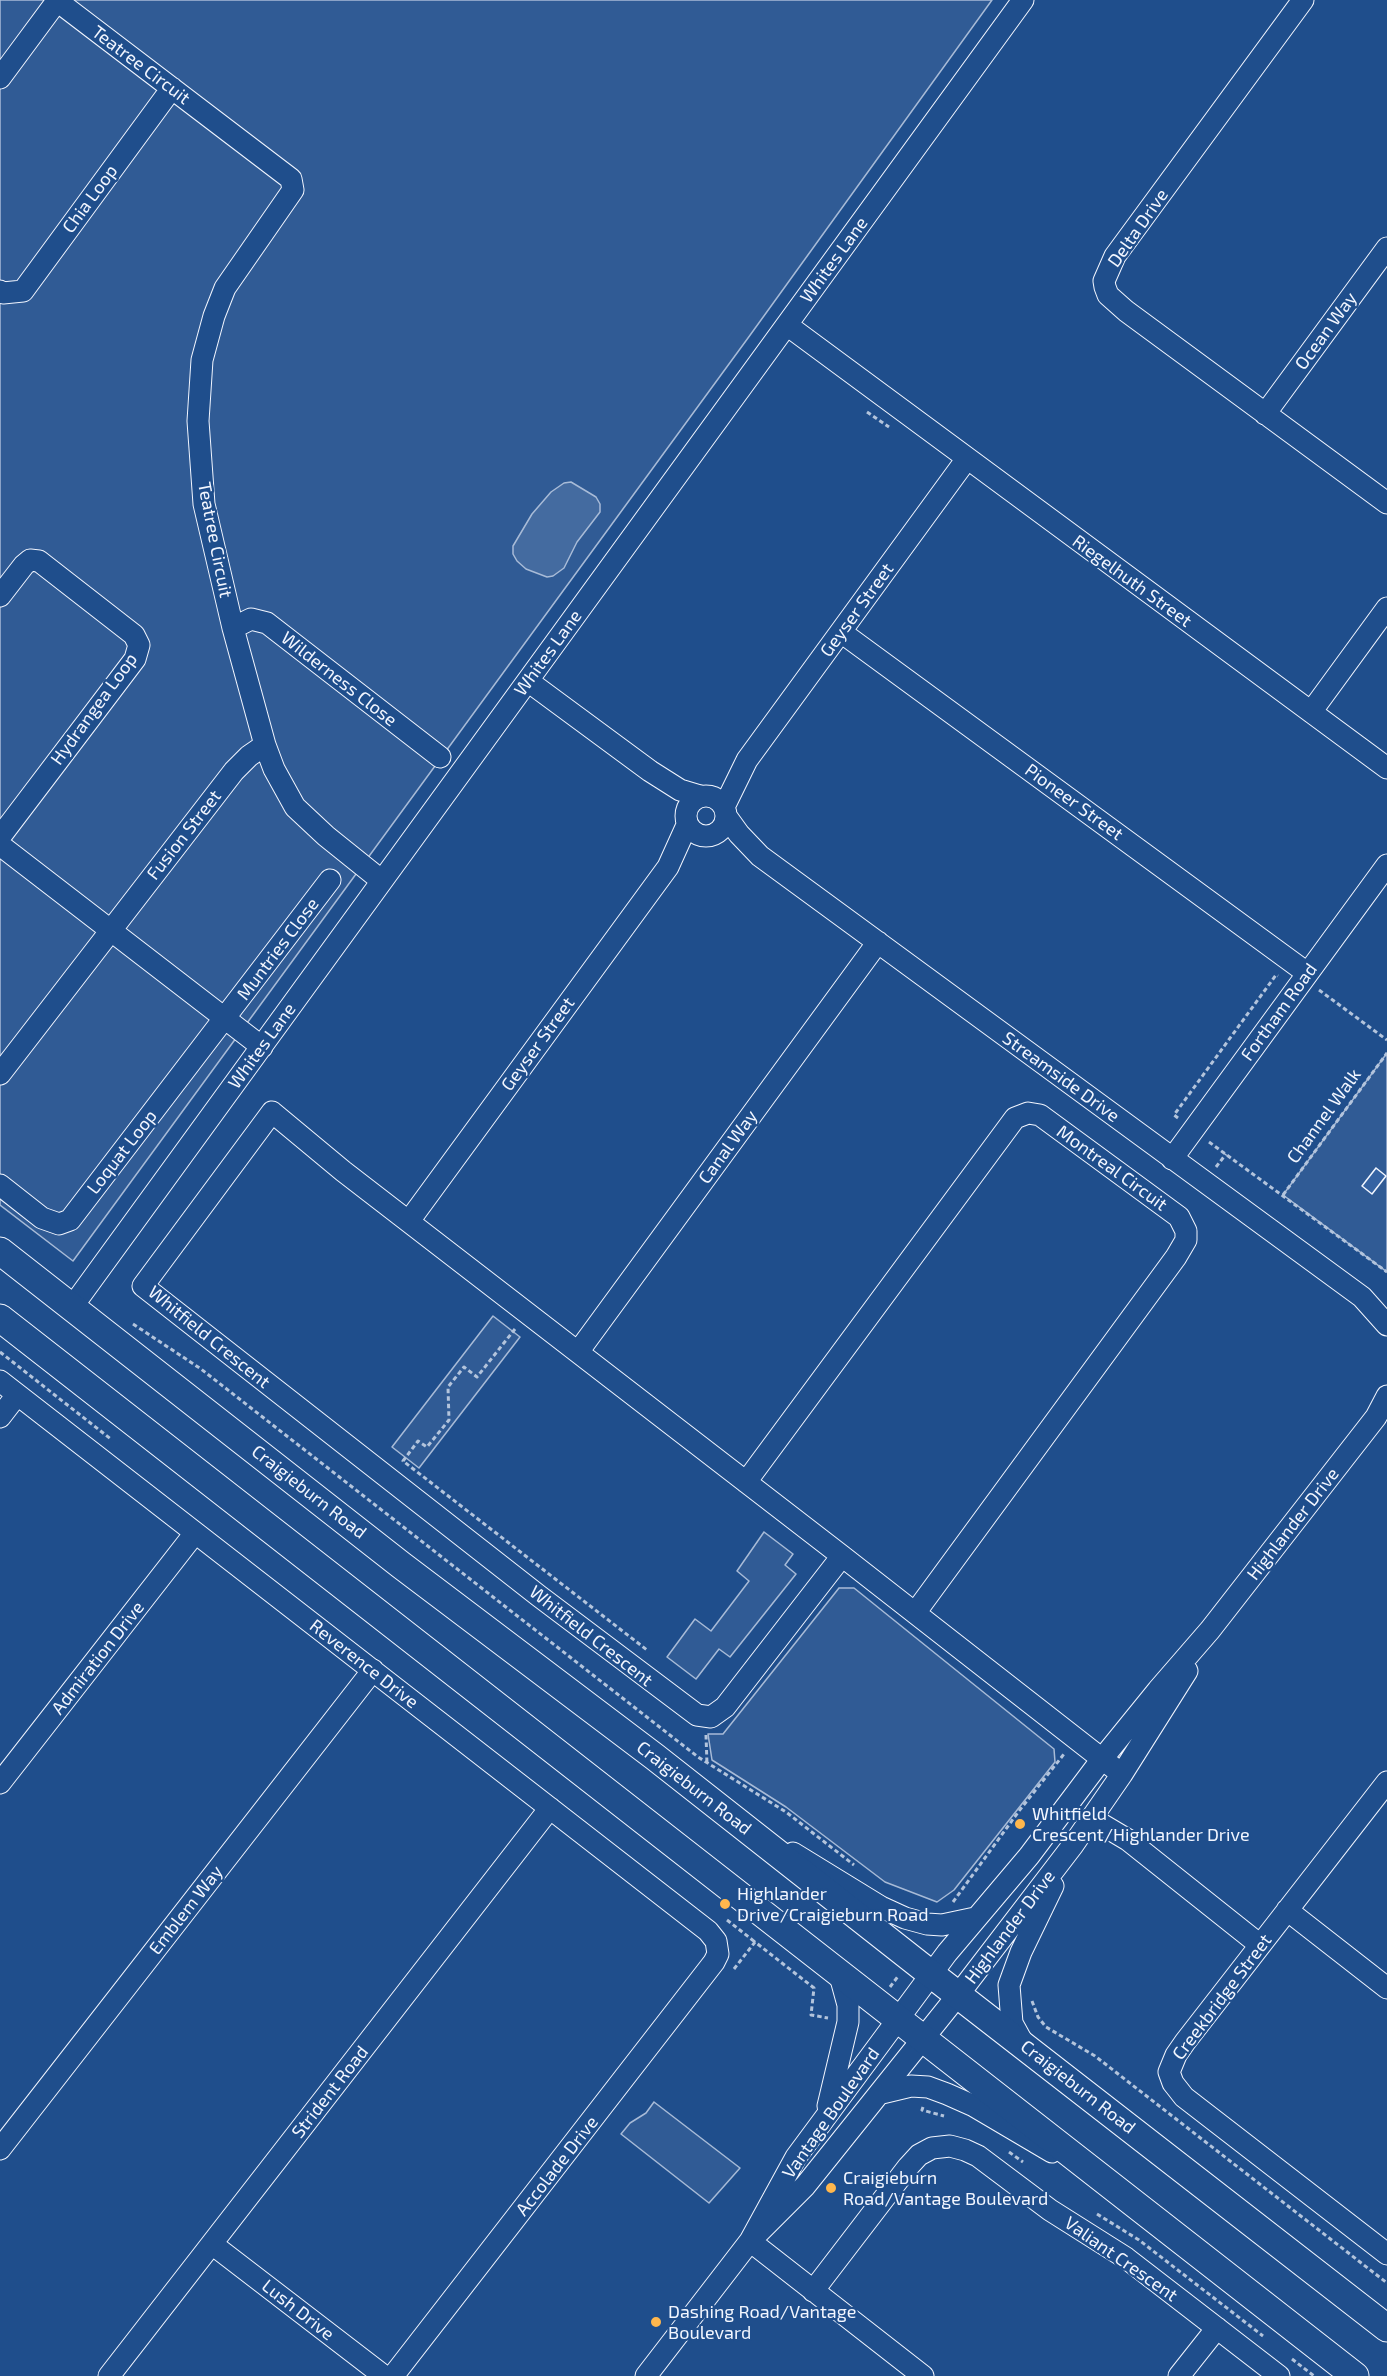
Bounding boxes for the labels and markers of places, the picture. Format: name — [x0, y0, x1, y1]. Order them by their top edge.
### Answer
place label: Whitfield Crescent/Highlander Drive — [1032, 1803, 1250, 1846]
marker: Whitfield Crescent/Highlander Drive — [1013, 1817, 1027, 1831]
place label: Highlander Drive/Craigieburn Road — [737, 1883, 928, 1926]
marker: Highlander Drive/Craigieburn Road — [718, 1897, 732, 1911]
place label: Craigieburn Road/Vantage Boulevard — [843, 2167, 1048, 2210]
marker: Craigieburn Road/Vantage Boulevard — [824, 2181, 838, 2195]
place label: Dashing Road/Vantage Boulevard — [668, 2301, 856, 2344]
marker: Dashing Road/Vantage Boulevard — [649, 2315, 663, 2329]

